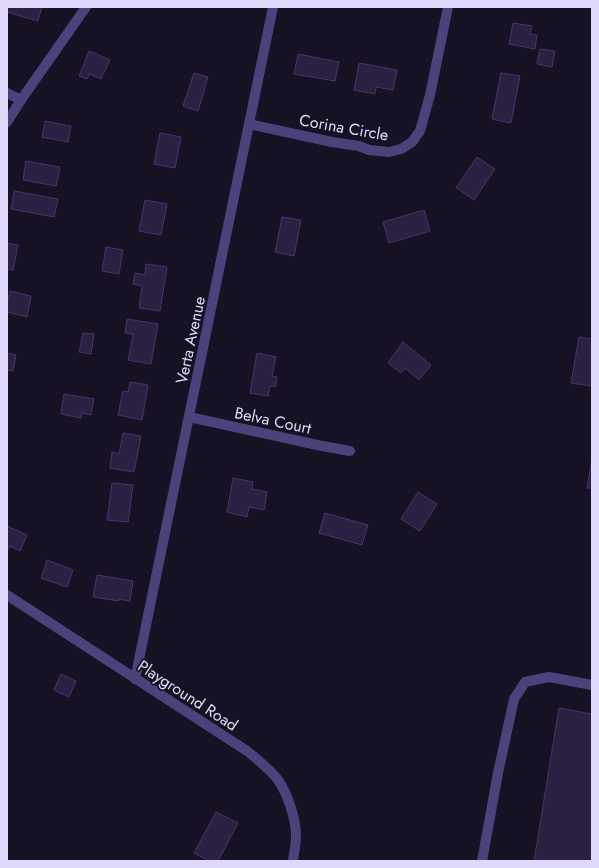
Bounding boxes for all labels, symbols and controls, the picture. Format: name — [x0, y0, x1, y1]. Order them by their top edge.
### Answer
street label: Corina Circle — [298, 108, 390, 147]
street label: Verta Avenue — [170, 294, 211, 386]
street label: Belva Court — [232, 401, 313, 440]
street label: Playground Road — [133, 654, 242, 736]

